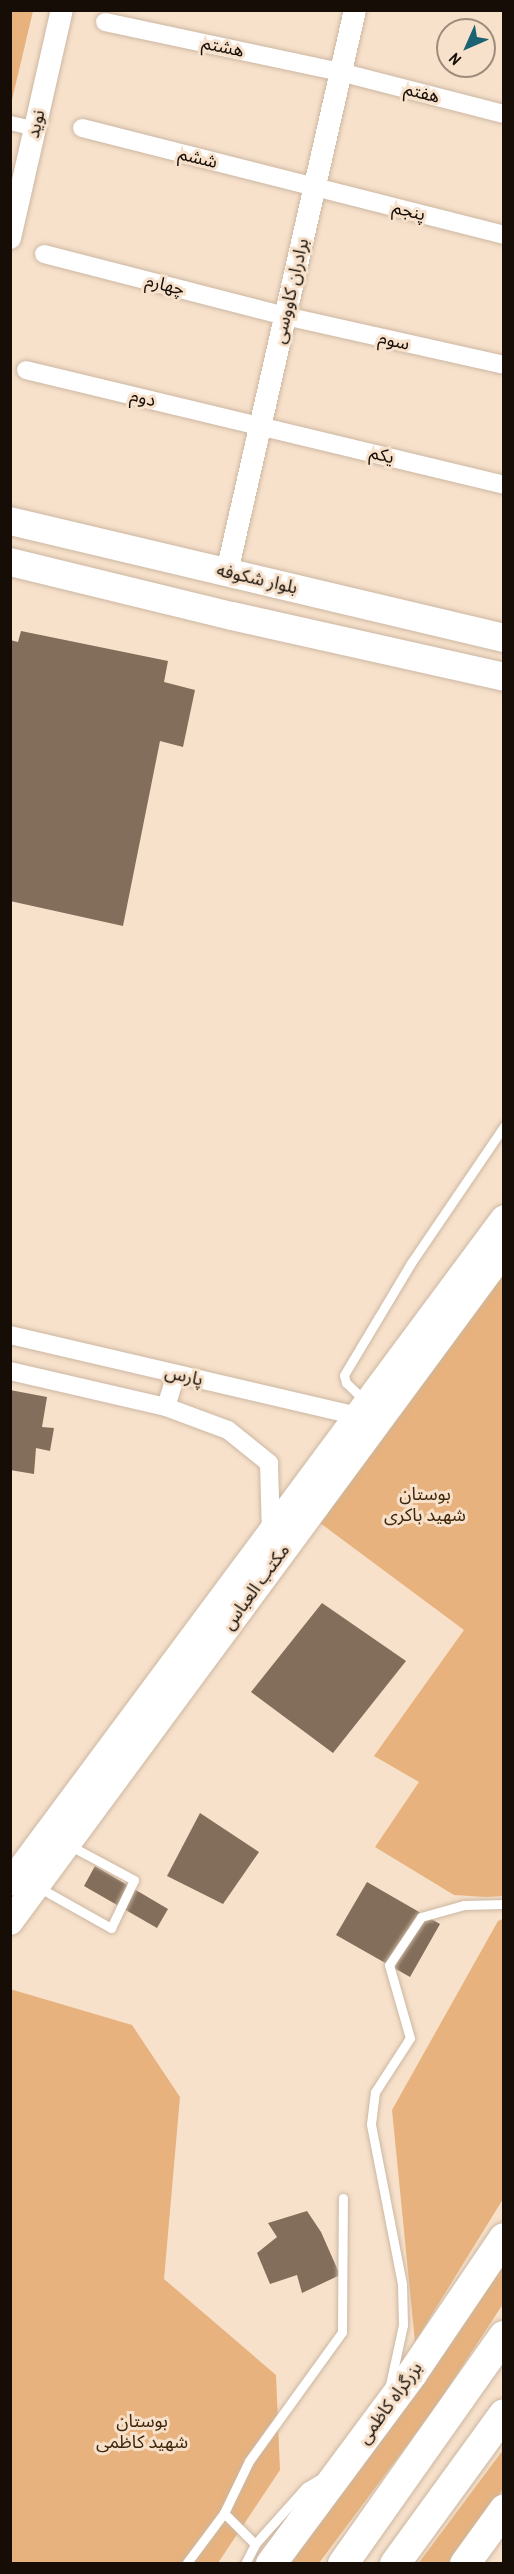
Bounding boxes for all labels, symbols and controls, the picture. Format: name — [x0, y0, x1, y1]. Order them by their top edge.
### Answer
north arrow — [436, 18, 496, 78]
street label: هشتم — [200, 32, 246, 62]
text: N — [444, 48, 466, 70]
street label: هفتم — [402, 78, 442, 108]
street label: نوید — [22, 108, 50, 140]
street label: ششم — [176, 143, 220, 173]
street label: پنجم — [390, 197, 428, 225]
street label: برادران کاووسی — [268, 236, 314, 346]
street label: چهارم — [143, 270, 187, 300]
street label: سوم — [376, 327, 412, 355]
street label: دوم — [128, 385, 158, 411]
street label: یکم — [367, 442, 397, 468]
street label: بلوار شکوفه — [214, 559, 300, 599]
street label: پارس — [163, 1361, 205, 1391]
park label: بوستان شهید باکری — [384, 1484, 466, 1526]
street label: مکتب العباس — [218, 1540, 294, 1634]
street label: بزرگراه کاظمی — [353, 2358, 427, 2448]
park label: بوستان شهید کاظمی — [96, 2411, 188, 2454]

